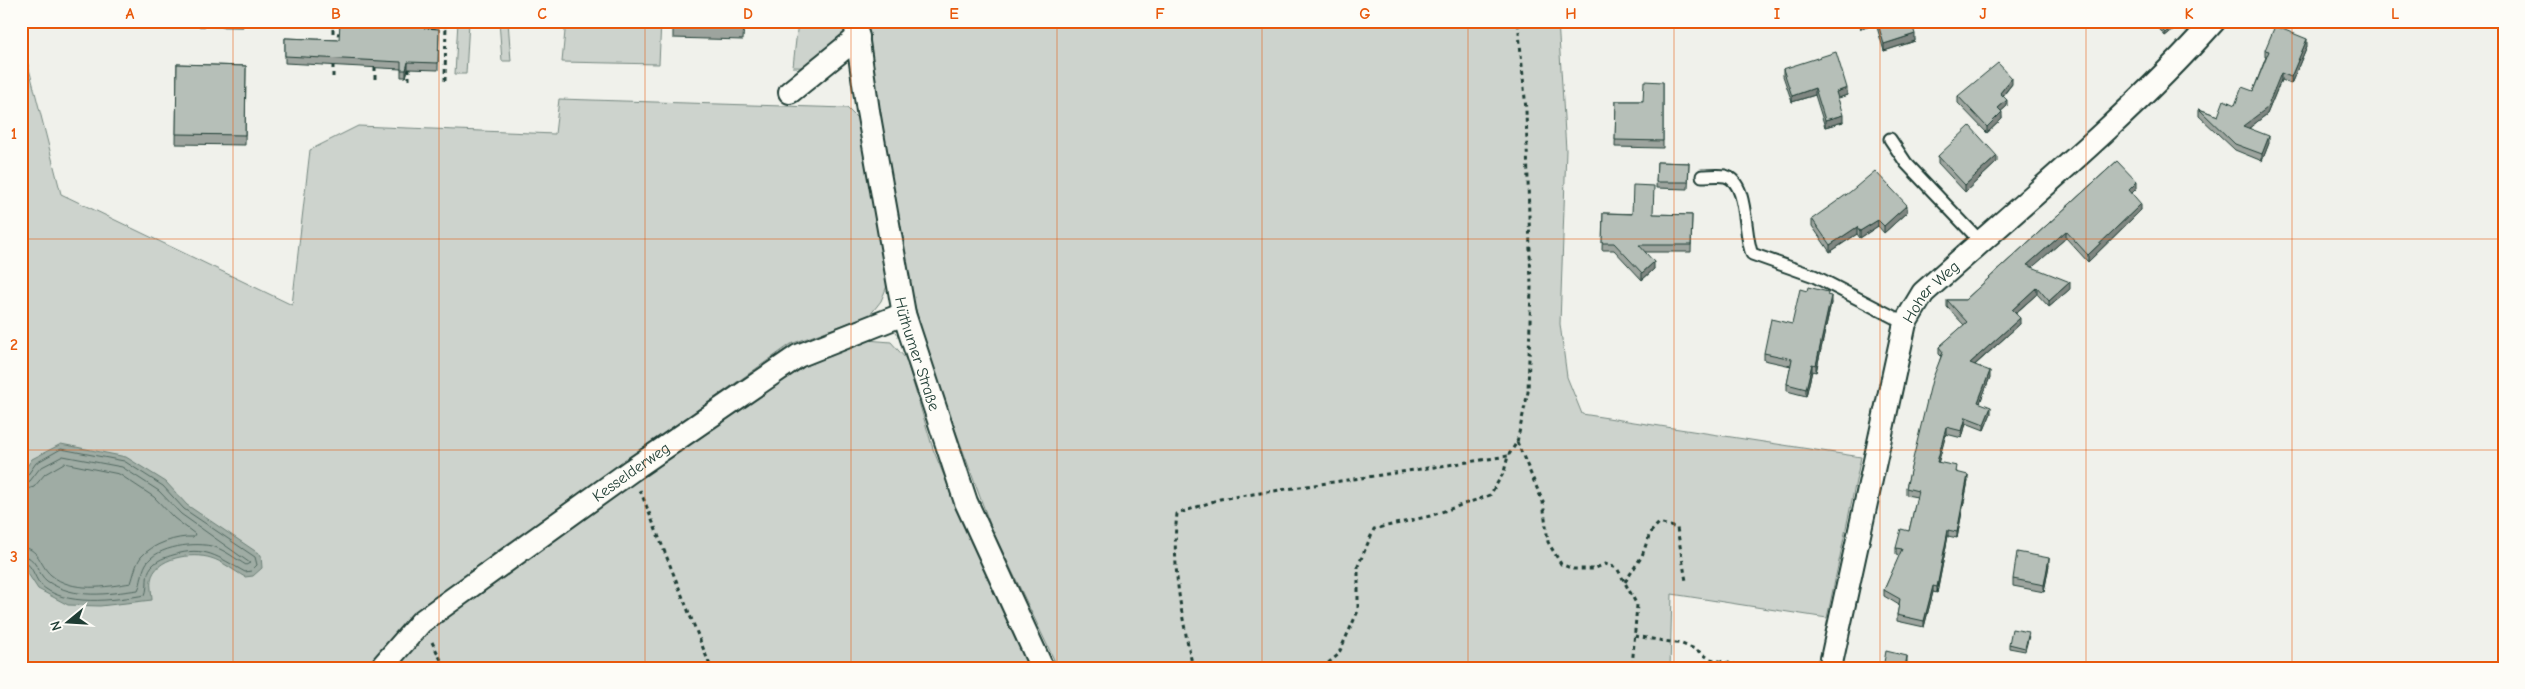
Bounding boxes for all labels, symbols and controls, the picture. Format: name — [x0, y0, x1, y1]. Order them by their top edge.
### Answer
text: A — [126, 5, 135, 23]
text: B — [331, 5, 341, 23]
text: C — [537, 5, 547, 23]
text: D — [743, 5, 753, 23]
text: E — [949, 5, 959, 23]
text: F — [1155, 5, 1165, 23]
text: G — [1359, 5, 1371, 23]
text: H — [1565, 5, 1577, 23]
text: I — [1774, 5, 1780, 23]
text: J — [1979, 5, 1987, 23]
text: K — [2184, 5, 2194, 23]
text: L — [2391, 5, 2399, 23]
text: 1 — [11, 125, 17, 143]
street label: Hoher Weg — [1899, 257, 1963, 326]
street label: Hüthumer Straße — [891, 296, 943, 413]
text: 2 — [10, 336, 18, 354]
street label: Kesselderweg — [589, 439, 673, 506]
text: 3 — [10, 548, 18, 566]
north arrow — [42, 596, 92, 646]
text: N — [47, 619, 66, 633]

